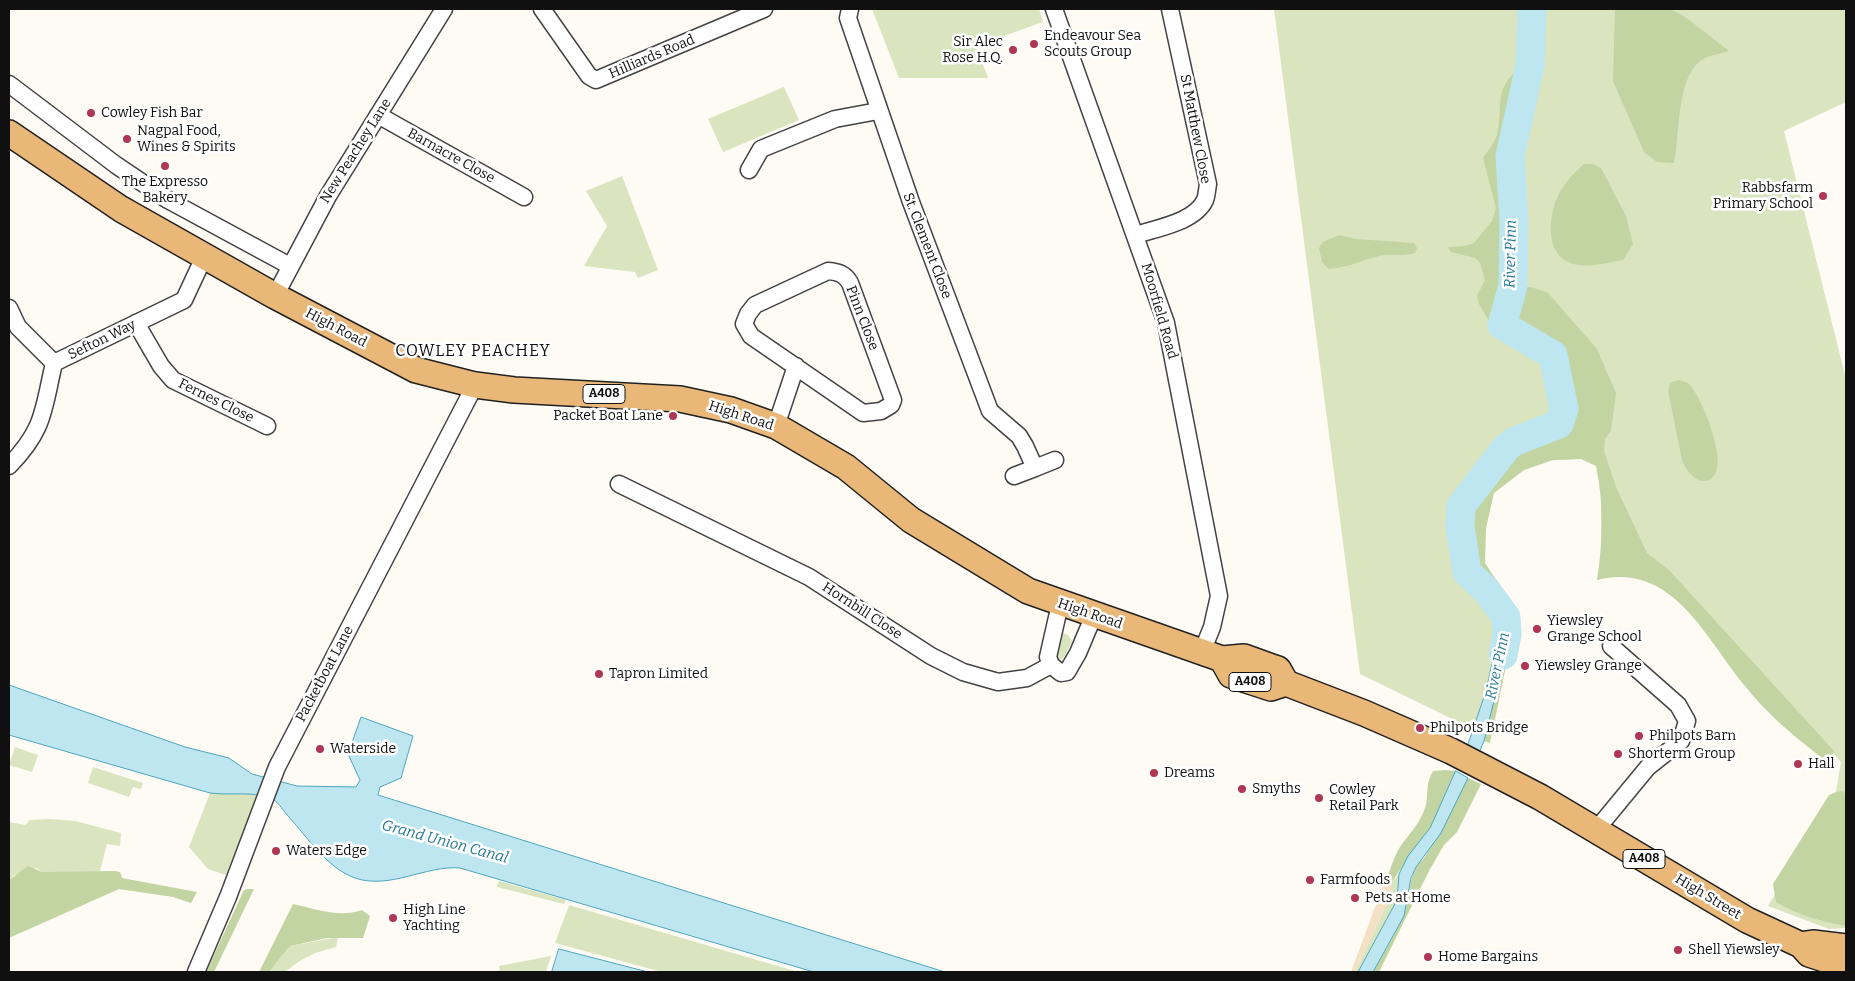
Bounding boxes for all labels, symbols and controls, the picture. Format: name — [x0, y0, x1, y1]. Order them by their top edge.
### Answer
place label: Endeavour Sea Scouts Group — [1044, 28, 1141, 60]
street label: Hilliards Road — [607, 31, 697, 83]
place label: Sir Alec Rose H.Q. — [942, 34, 1003, 66]
marker: Endeavour Sea Scouts Group — [1028, 38, 1040, 50]
marker: Sir Alec Rose H.Q. — [1007, 44, 1019, 56]
street label: St Matthew Close — [1176, 73, 1214, 185]
street label: New Peachey Lane — [317, 95, 395, 207]
place label: Cowley Fish Bar — [101, 105, 203, 121]
marker: Cowley Fish Bar — [85, 107, 97, 119]
place label: Nagpal Food, Wines & Spirits — [137, 123, 236, 156]
street label: Barnacre Close — [404, 125, 498, 187]
marker: Nagpal Food, Wines & Spirits — [121, 133, 133, 145]
marker: The Expresso Bakery — [159, 160, 171, 172]
place label: The Expresso Bakery — [122, 174, 208, 206]
place label: Rabbsfarm Primary School — [1713, 180, 1813, 212]
marker: Rabbsfarm Primary School — [1817, 190, 1829, 202]
street label: St. Clement Close — [899, 191, 955, 301]
water label: River Pinn — [1501, 220, 1521, 288]
street label: Moorfield Road — [1137, 261, 1181, 361]
street label: Pinn Close — [842, 283, 882, 353]
street label: High Road — [302, 305, 370, 351]
street label: Sefton Way — [65, 316, 139, 364]
district label: COWLEY PEACHEY — [393, 342, 553, 362]
street label: Fernes Close — [175, 375, 257, 427]
road number: A408 — [583, 384, 625, 404]
street label: High Road — [706, 398, 776, 434]
place label: Packet Boat Lane — [553, 408, 663, 424]
marker: Packet Boat Lane — [667, 410, 679, 422]
street label: Hornbill Close — [819, 579, 905, 643]
street label: High Road — [1055, 595, 1125, 633]
place label: Yiewsley Grange School — [1547, 613, 1642, 646]
street label: Packetboat Lane — [293, 623, 357, 725]
marker: Yiewsley Grange School — [1531, 623, 1543, 635]
water label: River Pinn — [1482, 631, 1514, 701]
place label: Yiewsley Grange — [1535, 658, 1642, 674]
marker: Yiewsley Grange — [1519, 660, 1531, 672]
place label: Tapron Limited — [609, 666, 708, 682]
marker: Tapron Limited — [593, 668, 605, 680]
road number: A408 — [1229, 672, 1271, 692]
place label: Philpots Bridge — [1430, 720, 1528, 736]
marker: Philpots Bridge — [1414, 722, 1426, 734]
place label: Philpots Barn — [1649, 728, 1736, 744]
marker: Philpots Barn — [1633, 730, 1645, 742]
place label: Waterside — [330, 741, 396, 757]
marker: Waterside — [314, 743, 326, 755]
place label: Shorterm Group — [1628, 746, 1735, 762]
marker: Shorterm Group — [1612, 748, 1624, 760]
place label: Hall — [1808, 756, 1835, 772]
marker: Hall — [1792, 758, 1804, 770]
place label: Dreams — [1164, 765, 1215, 781]
marker: Dreams — [1148, 767, 1160, 779]
place label: Smyths — [1252, 781, 1301, 797]
place label: Cowley Retail Park — [1329, 782, 1399, 814]
marker: Smyths — [1236, 783, 1248, 795]
marker: Cowley Retail Park — [1313, 792, 1325, 804]
water label: Grand Union Canal — [380, 816, 510, 868]
place label: Waters Edge — [286, 843, 367, 859]
marker: Waters Edge — [270, 845, 282, 857]
road number: A408 — [1623, 850, 1665, 869]
street label: High Street — [1672, 871, 1744, 923]
place label: Farmfoods — [1320, 872, 1390, 888]
marker: Farmfoods — [1304, 874, 1316, 886]
place label: Pets at Home — [1365, 890, 1451, 906]
marker: Pets at Home — [1349, 892, 1361, 904]
place label: High Line Yachting — [403, 902, 466, 934]
marker: High Line Yachting — [387, 912, 399, 924]
place label: Shell Yiewsley — [1688, 942, 1780, 958]
marker: Shell Yiewsley — [1672, 944, 1684, 956]
place label: Home Bargains — [1438, 949, 1538, 965]
marker: Home Bargains — [1422, 951, 1434, 963]

